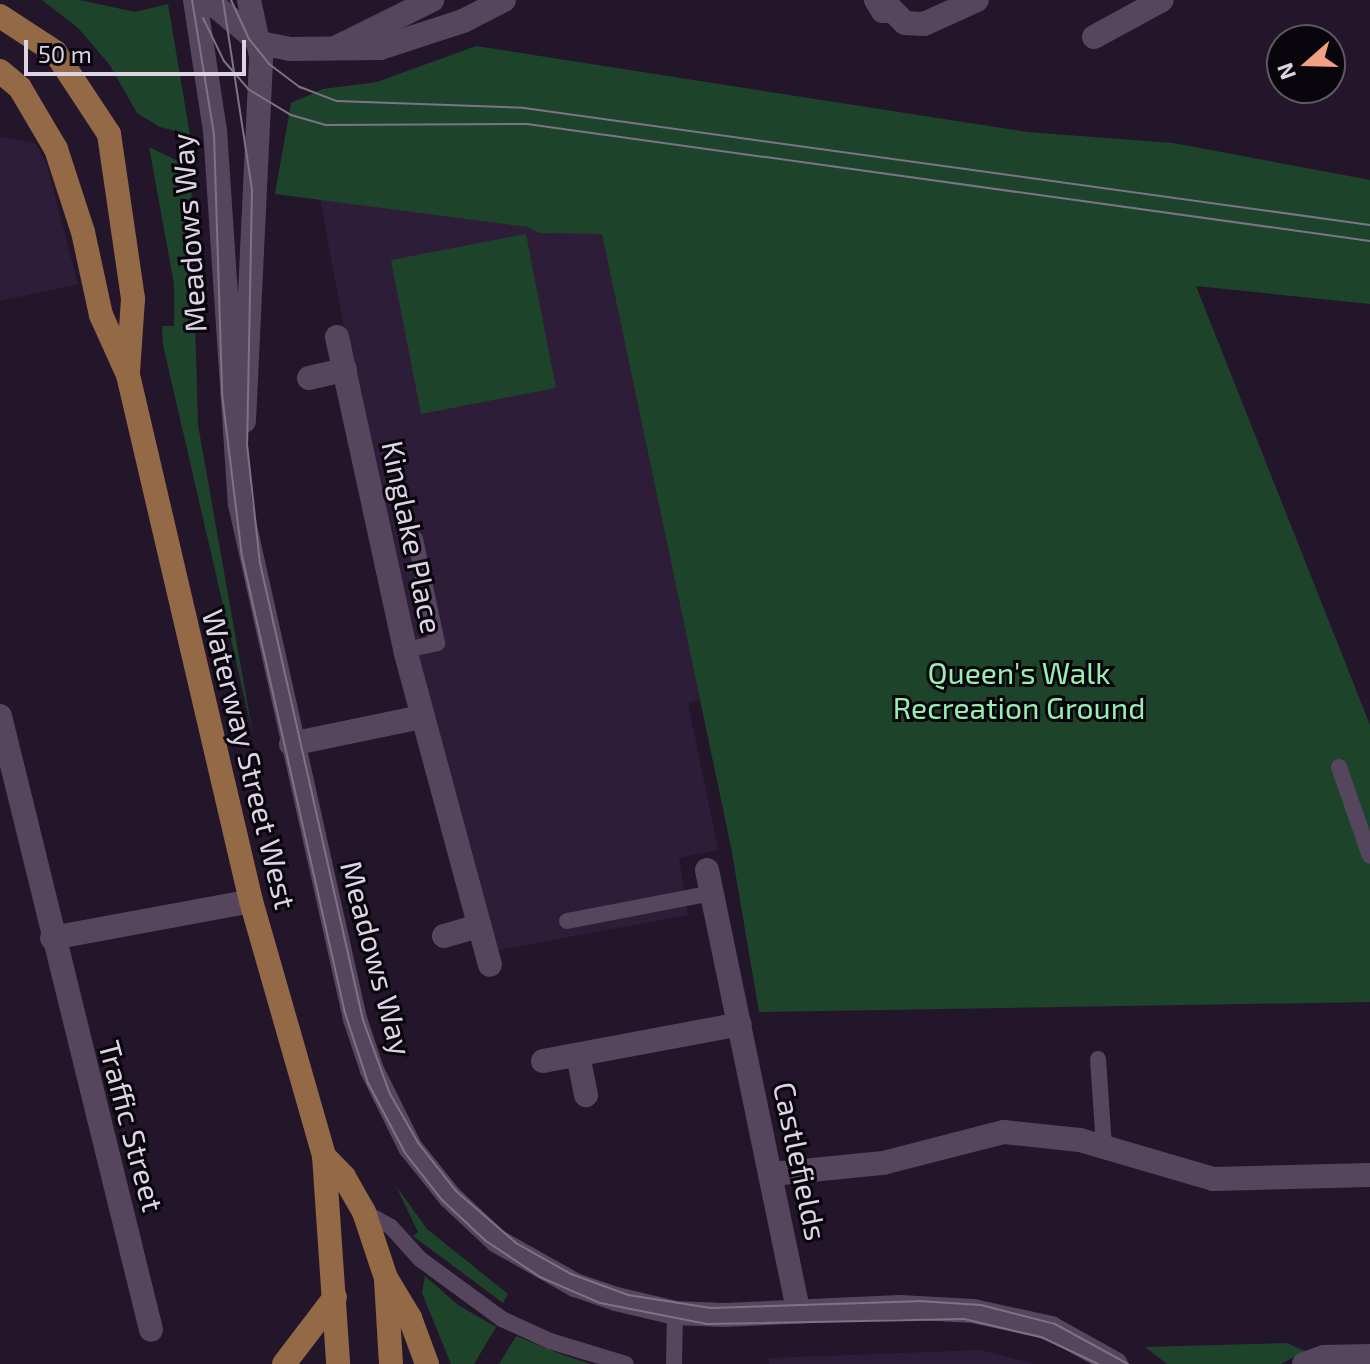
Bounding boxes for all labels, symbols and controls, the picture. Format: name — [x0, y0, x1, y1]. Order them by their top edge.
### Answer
scale bar — [28, 24, 250, 74]
north arrow — [1266, 24, 1346, 104]
text: 50 m — [38, 39, 92, 68]
text: N — [1270, 60, 1300, 83]
street label: Meadows Way — [163, 132, 213, 334]
street label: Kinglake Place — [375, 437, 451, 637]
street label: Waterway Street West — [195, 605, 305, 913]
park label: Queen's Walk Recreation Ground — [893, 654, 1145, 724]
street label: Meadows Way — [334, 857, 420, 1059]
street label: Traffic Street — [92, 1036, 172, 1216]
street label: Castlefields — [767, 1079, 835, 1243]

